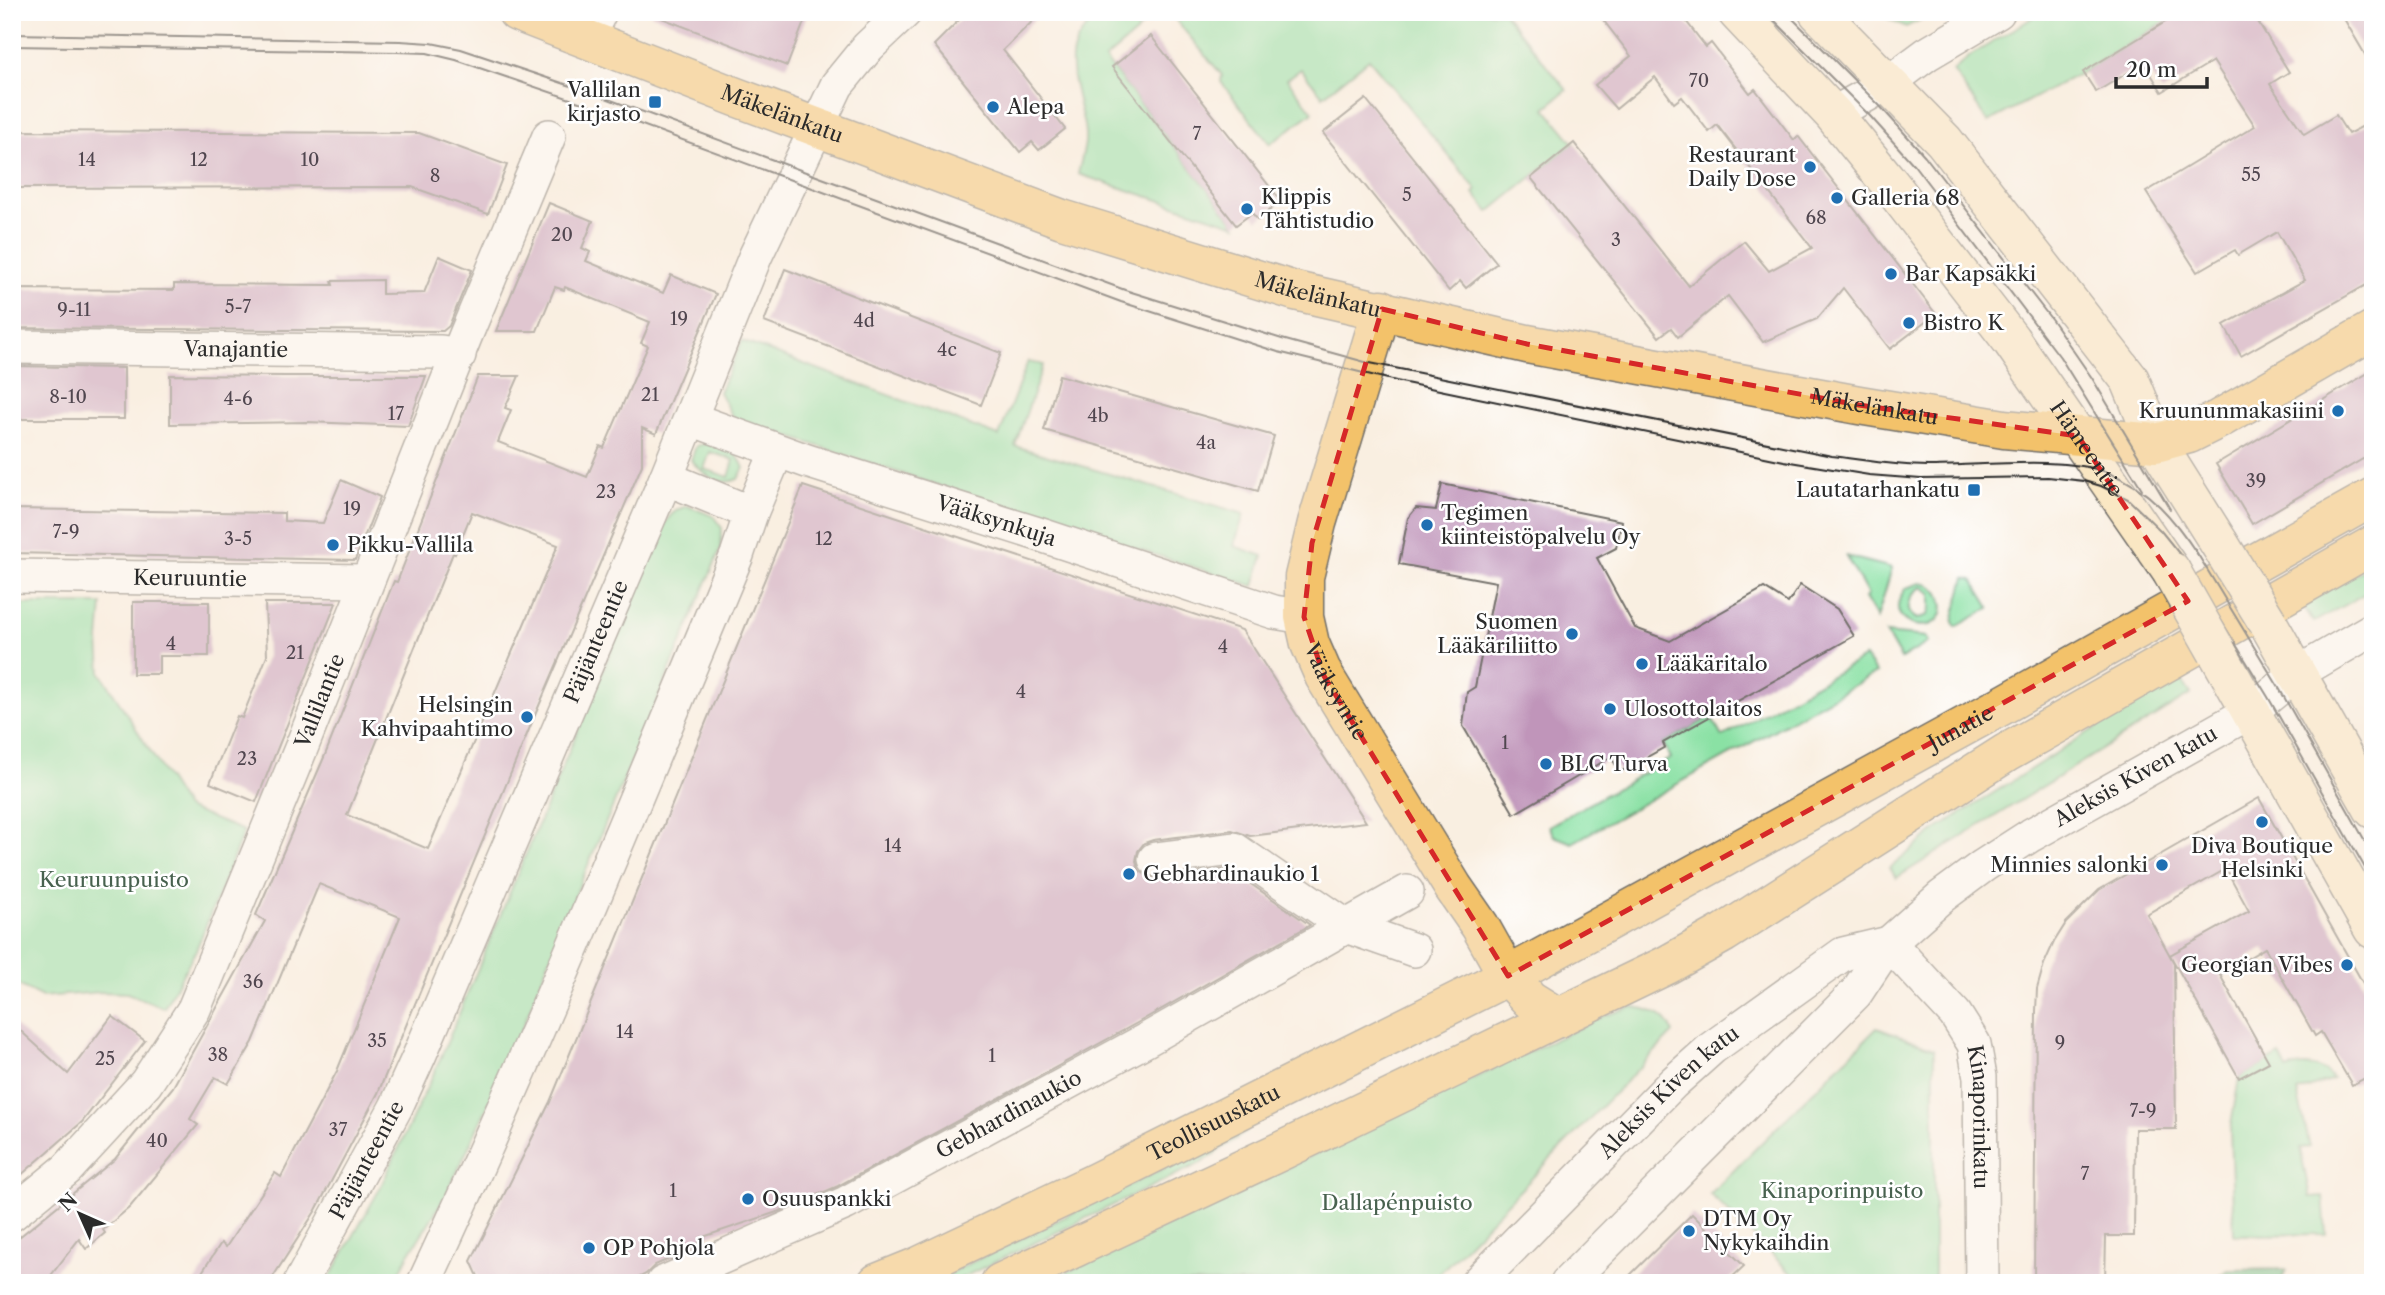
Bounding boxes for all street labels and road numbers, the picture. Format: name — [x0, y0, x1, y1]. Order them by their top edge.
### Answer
street label: Mäkelänkatu — [717, 79, 847, 148]
street label: Mäkelänkatu — [1252, 266, 1383, 322]
street label: Vanajantie — [183, 336, 288, 362]
street label: Mäkelänkatu — [1809, 383, 1940, 430]
street label: Hämeentie — [2045, 396, 2129, 501]
street label: Vääksynkuja — [933, 489, 1060, 551]
street label: Keuruuntie — [133, 565, 247, 591]
street label: Päijänteentie — [558, 576, 633, 707]
street label: Vääksyntie — [1299, 638, 1373, 745]
street label: Vallilantie — [289, 650, 350, 752]
street label: Junatie — [1921, 700, 1997, 757]
street label: Aleksis Kiven katu — [2049, 720, 2221, 832]
street label: Aleksis Kiven katu — [1593, 1020, 1744, 1164]
street label: Kinaporinkatu — [1962, 1043, 1994, 1189]
street label: Gebhardinaukio — [931, 1064, 1086, 1164]
street label: Teollisuuskatu — [1143, 1079, 1284, 1166]
street label: Päijänteentie — [324, 1096, 409, 1223]

